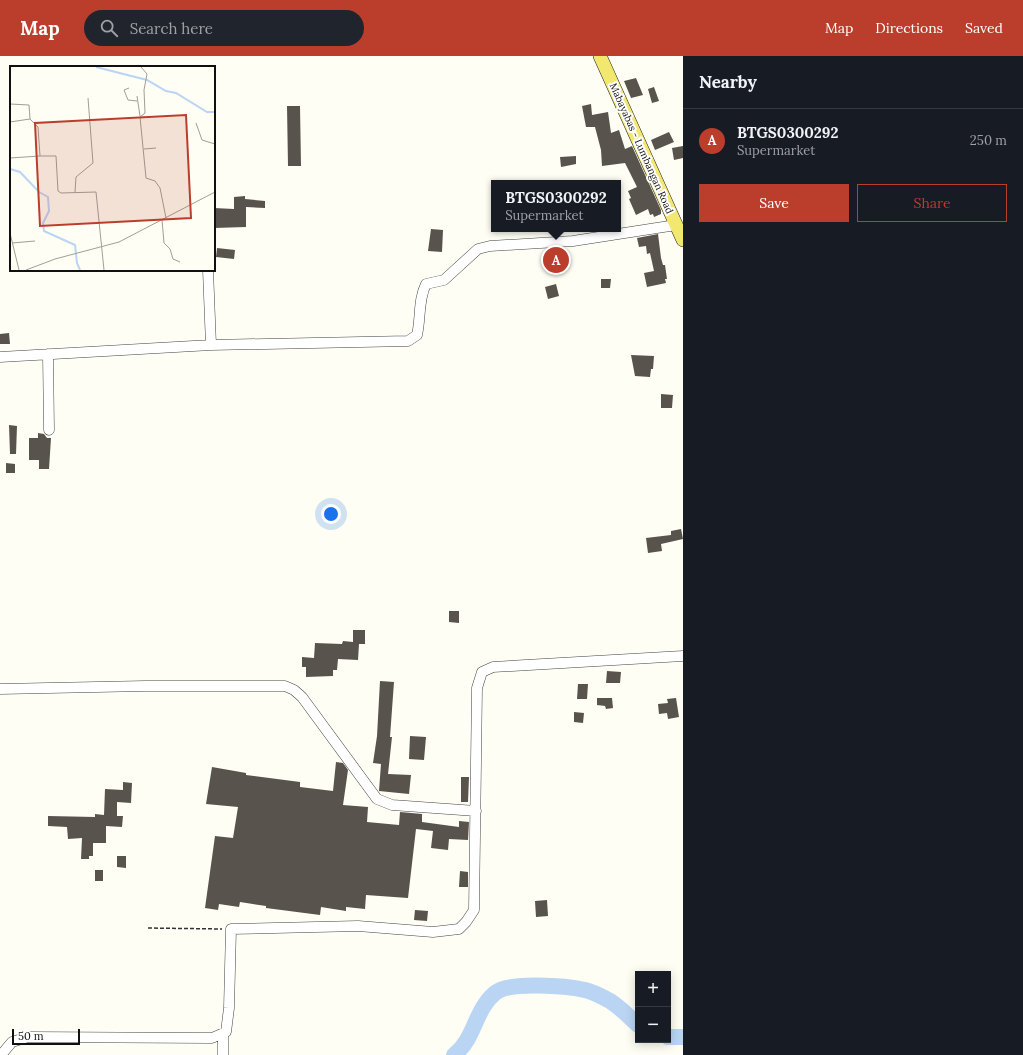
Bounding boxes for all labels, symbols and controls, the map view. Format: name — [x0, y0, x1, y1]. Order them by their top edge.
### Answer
search box — [84, 10, 364, 46]
text: Map — [20, 16, 60, 40]
icon: search — [98, 17, 120, 39]
text: Search here — [130, 19, 213, 38]
text: Map — [825, 19, 853, 37]
text: Directions — [875, 19, 943, 37]
text: Saved — [965, 19, 1003, 37]
inset map — [10, 66, 215, 271]
text: Nearby — [699, 71, 757, 93]
street label: Mabayabas - Lumbangan Road — [607, 81, 676, 216]
text: BTGS0300292 — [737, 123, 839, 142]
text: A — [708, 132, 716, 149]
text: 250 m — [970, 132, 1007, 149]
text: Supermarket — [737, 142, 815, 159]
popup — [491, 180, 621, 232]
button: Save — [699, 184, 849, 222]
button: Share — [857, 184, 1007, 222]
text: BTGS0300292 — [505, 188, 607, 207]
text: Supermarket — [505, 207, 584, 224]
pin: A — [543, 245, 569, 275]
your location — [321, 504, 341, 524]
map controls — [635, 971, 671, 1043]
button: + — [635, 971, 671, 1007]
button: − — [635, 1007, 671, 1043]
scale bar — [12, 1027, 80, 1046]
text: 50 m — [18, 1029, 44, 1043]

